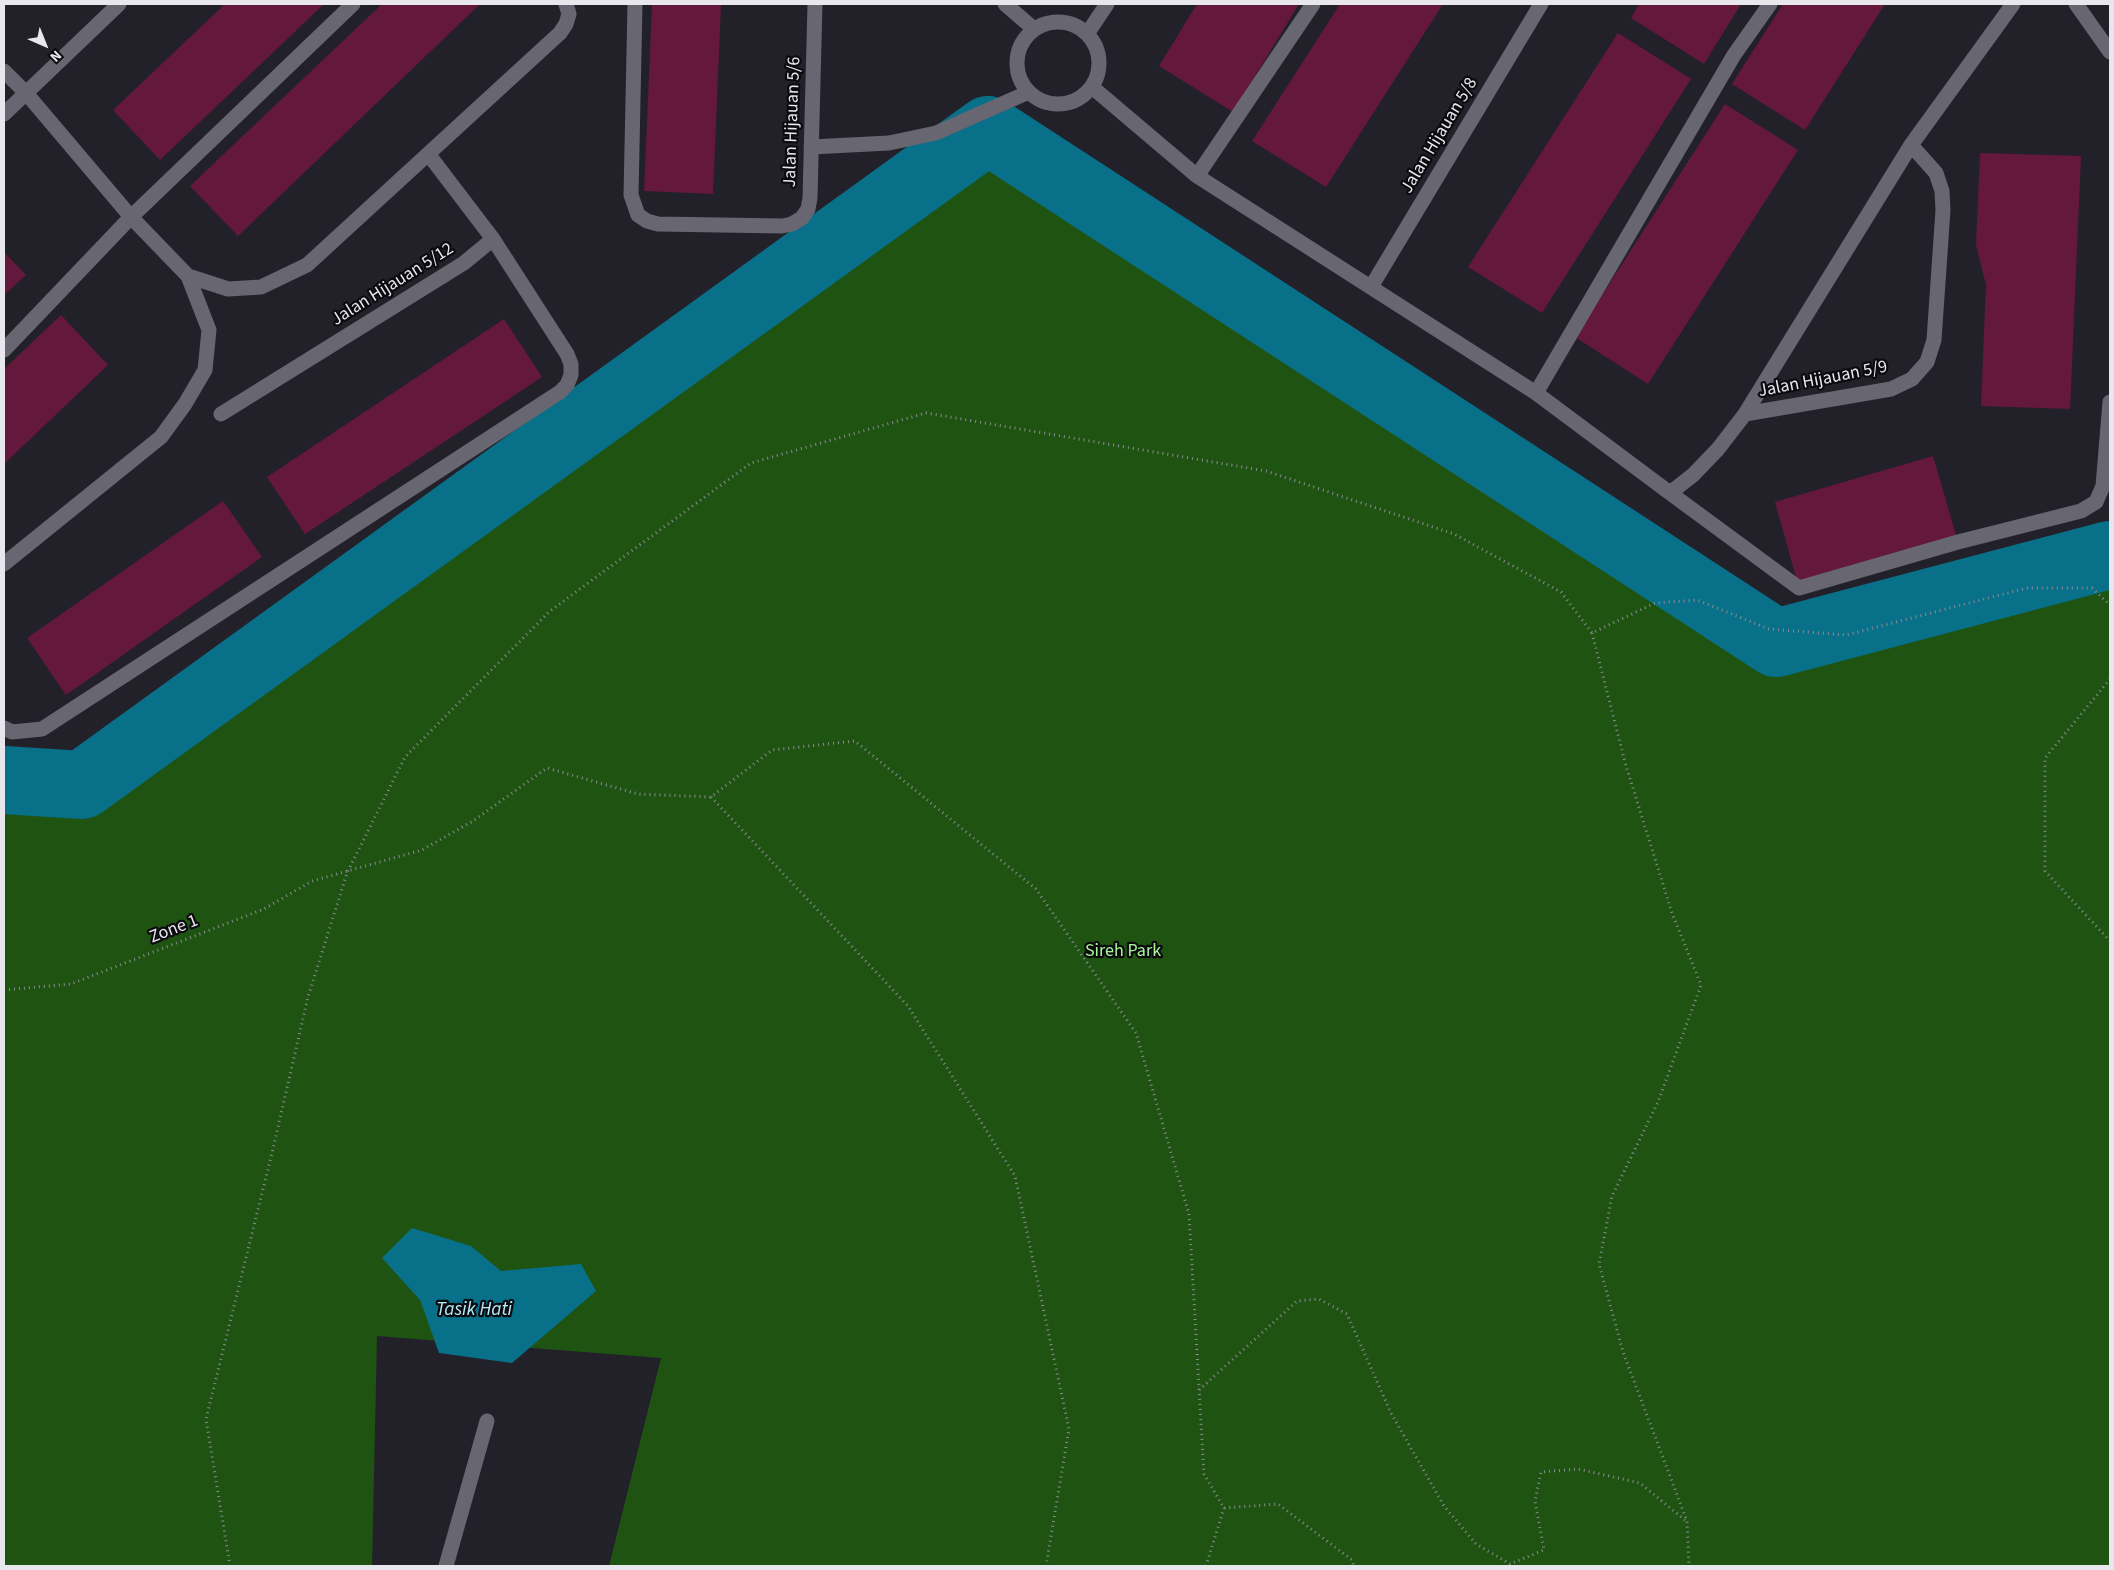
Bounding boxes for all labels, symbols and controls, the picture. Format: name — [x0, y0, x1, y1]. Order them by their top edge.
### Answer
north arrow — [20, 20, 70, 70]
text: N — [45, 45, 66, 66]
street label: Jalan Hijauan 5/6 — [780, 56, 806, 188]
street label: Jalan Hijauan 5/8 — [1397, 74, 1483, 198]
street label: Jalan Hijauan 5/12 — [328, 239, 458, 331]
street label: Jalan Hijauan 5/9 — [1757, 357, 1889, 403]
street label: Zone 1 — [147, 911, 201, 949]
park label: Sireh Park — [1085, 941, 1161, 963]
water label: Tasik Hati — [436, 1300, 512, 1322]

